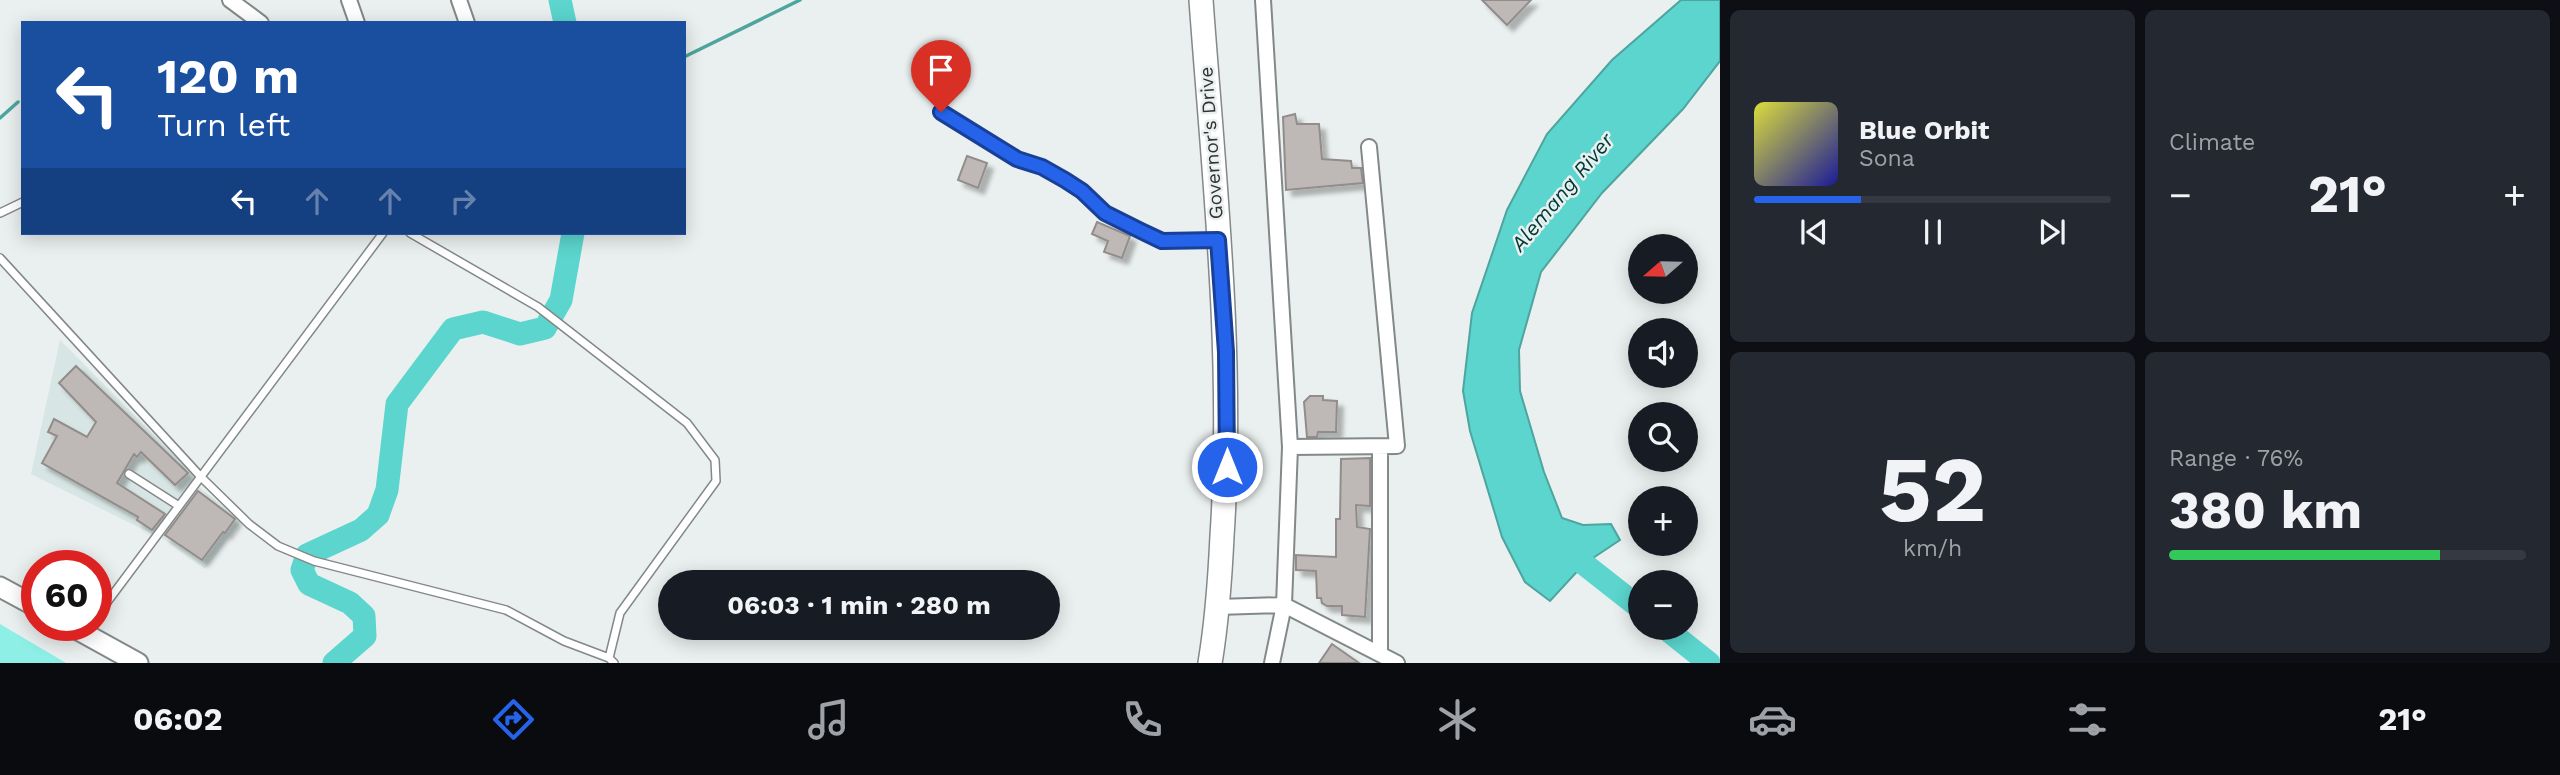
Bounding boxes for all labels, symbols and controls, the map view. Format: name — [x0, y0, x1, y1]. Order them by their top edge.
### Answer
pin — [911, 40, 971, 112]
text: 120 m — [157, 47, 299, 105]
icon: left — [42, 49, 133, 140]
icon: arrive — [922, 51, 960, 89]
street label: Governor's Drive — [1194, 66, 1228, 220]
text: Turn left — [157, 106, 290, 144]
text: Blue Orbit — [1859, 115, 1989, 145]
water label: Alemang River — [1505, 127, 1619, 257]
text: Climate — [2169, 129, 2255, 156]
text: Sona — [1859, 145, 1915, 172]
text: 21° — [2308, 164, 2387, 225]
text: − — [2169, 173, 2192, 217]
text: + — [2503, 173, 2526, 217]
icon: left — [225, 182, 263, 220]
icon: ahead — [298, 182, 336, 220]
icon: ahead — [371, 182, 409, 220]
icon: right — [444, 182, 482, 220]
icon: previous — [1795, 213, 1833, 251]
icon: pause — [1914, 213, 1952, 251]
icon: next — [2033, 213, 2071, 251]
north arrow — [1628, 234, 1698, 304]
map controls — [1628, 234, 1698, 640]
button: sound — [1628, 318, 1698, 388]
button: search — [1628, 402, 1698, 472]
position arrow — [1190, 430, 1264, 504]
text: 52 — [1879, 436, 1986, 543]
text: Range · 76% — [2169, 445, 2303, 472]
text: 380 km — [2169, 480, 2362, 541]
button: + — [1628, 486, 1698, 556]
text: km/h — [1903, 535, 1962, 562]
speed limit sign: 60 — [21, 550, 112, 641]
button: − — [1628, 570, 1698, 640]
text: 06:03 · 1 min · 280 m — [727, 590, 991, 620]
icon: directions — [489, 695, 538, 744]
icon: music — [804, 695, 853, 744]
icon: phone — [1118, 695, 1167, 744]
icon: climate — [1433, 695, 1482, 744]
icon: car — [1748, 695, 1797, 744]
icon: filters — [2063, 695, 2112, 744]
text: 06:02 — [133, 700, 223, 738]
text: 21° — [2378, 700, 2427, 738]

